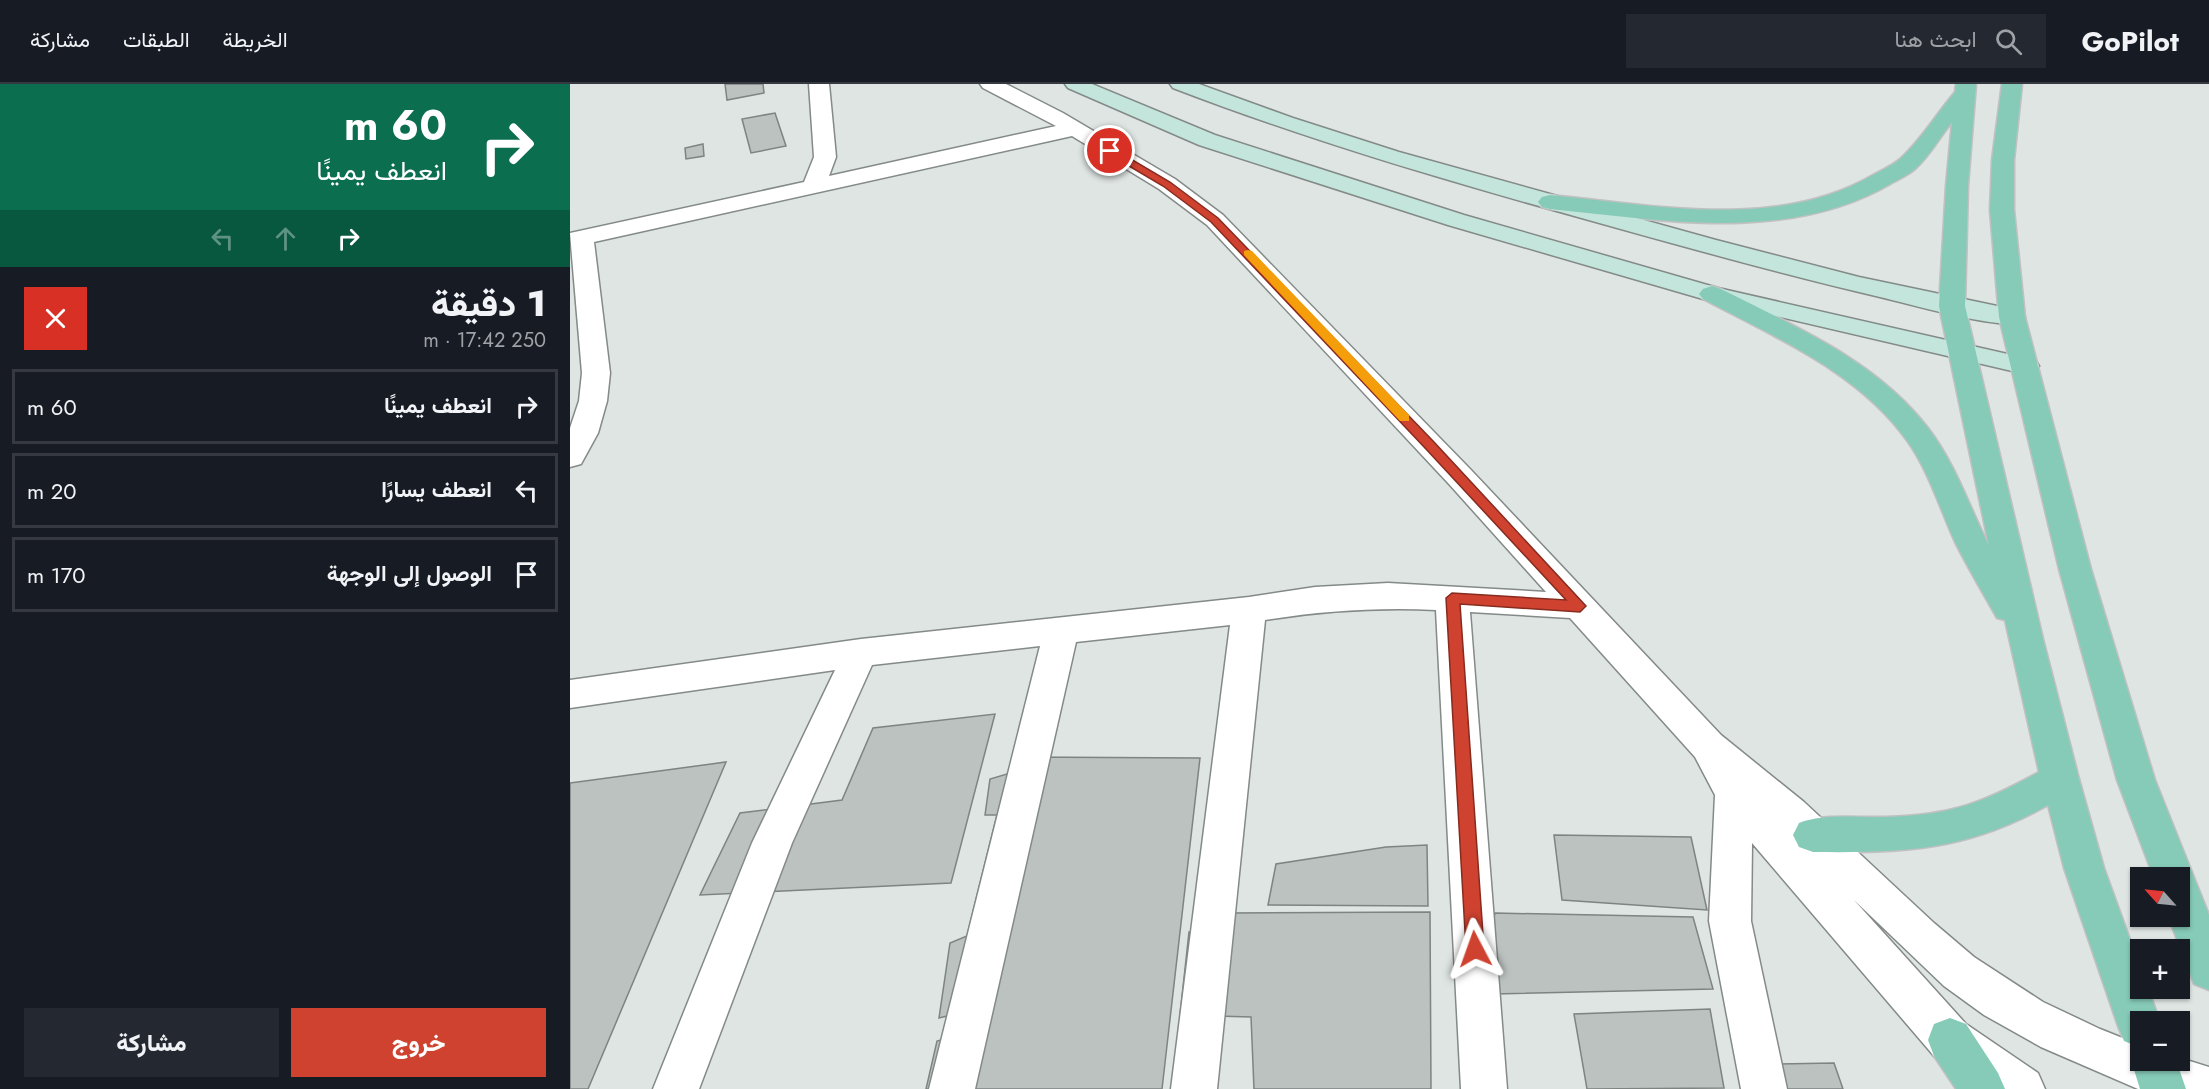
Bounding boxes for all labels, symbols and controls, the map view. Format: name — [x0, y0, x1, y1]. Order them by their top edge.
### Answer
search box — [1626, 14, 2046, 68]
text: GoPilot — [2082, 21, 2179, 62]
text: ابحث هنا — [1894, 23, 1977, 55]
text: مشاركة — [30, 25, 90, 55]
text: الطبقات — [123, 25, 190, 55]
text: الخريطة — [223, 25, 288, 55]
icon: search — [1992, 25, 2025, 58]
text: 60 m — [344, 95, 447, 156]
icon: right — [468, 108, 546, 186]
pin — [1084, 125, 1135, 176]
icon: arrive — [1093, 134, 1126, 167]
text: انعطف يمينًا — [316, 151, 447, 190]
icon: left — [206, 222, 239, 255]
icon: ahead — [269, 222, 302, 255]
icon: right — [332, 222, 365, 255]
text: 1 دقيقة — [431, 277, 546, 329]
button: close — [24, 287, 87, 350]
text: 250 m · 17:42 — [423, 326, 546, 355]
text: انعطف يمينًا — [384, 389, 492, 421]
icon: right — [510, 390, 543, 423]
text: 60 m — [27, 391, 77, 423]
text: انعطف يسارًا — [381, 473, 492, 505]
icon: left — [510, 474, 543, 507]
text: 20 m — [27, 475, 77, 507]
text: الوصول إلى الوجهة — [327, 557, 492, 589]
icon: arrive — [510, 558, 543, 591]
text: 170 m — [27, 559, 85, 591]
north arrow — [2130, 867, 2190, 927]
map controls — [2130, 867, 2190, 1071]
position arrow — [1443, 917, 1507, 981]
button: + — [2130, 939, 2190, 999]
button: مشاركة — [24, 1008, 279, 1077]
button: خروج — [291, 1008, 546, 1077]
button: − — [2130, 1011, 2190, 1071]

